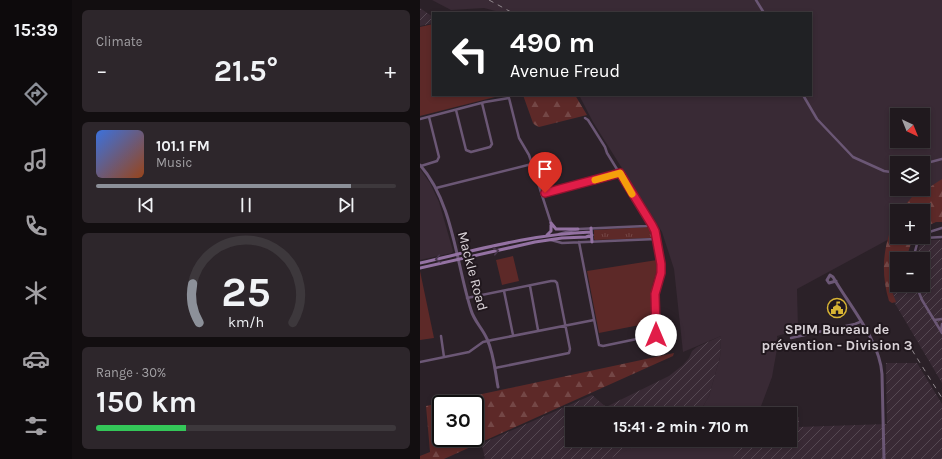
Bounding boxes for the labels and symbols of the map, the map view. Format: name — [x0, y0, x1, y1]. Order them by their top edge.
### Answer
north arrow — [890, 108, 930, 148]
pin — [528, 152, 562, 193]
street label: Mackle Road — [454, 230, 491, 313]
one-way arrow — [493, 247, 499, 255]
one-way arrow — [435, 254, 441, 262]
public building icon: SPIM Bureau de prévention - Division 3 — [826, 297, 848, 319]
position arrow — [635, 314, 677, 356]
place label: SPIM Bureau de prévention - Division 3 — [762, 321, 912, 354]
speed limit sign: 30 — [432, 395, 484, 447]

